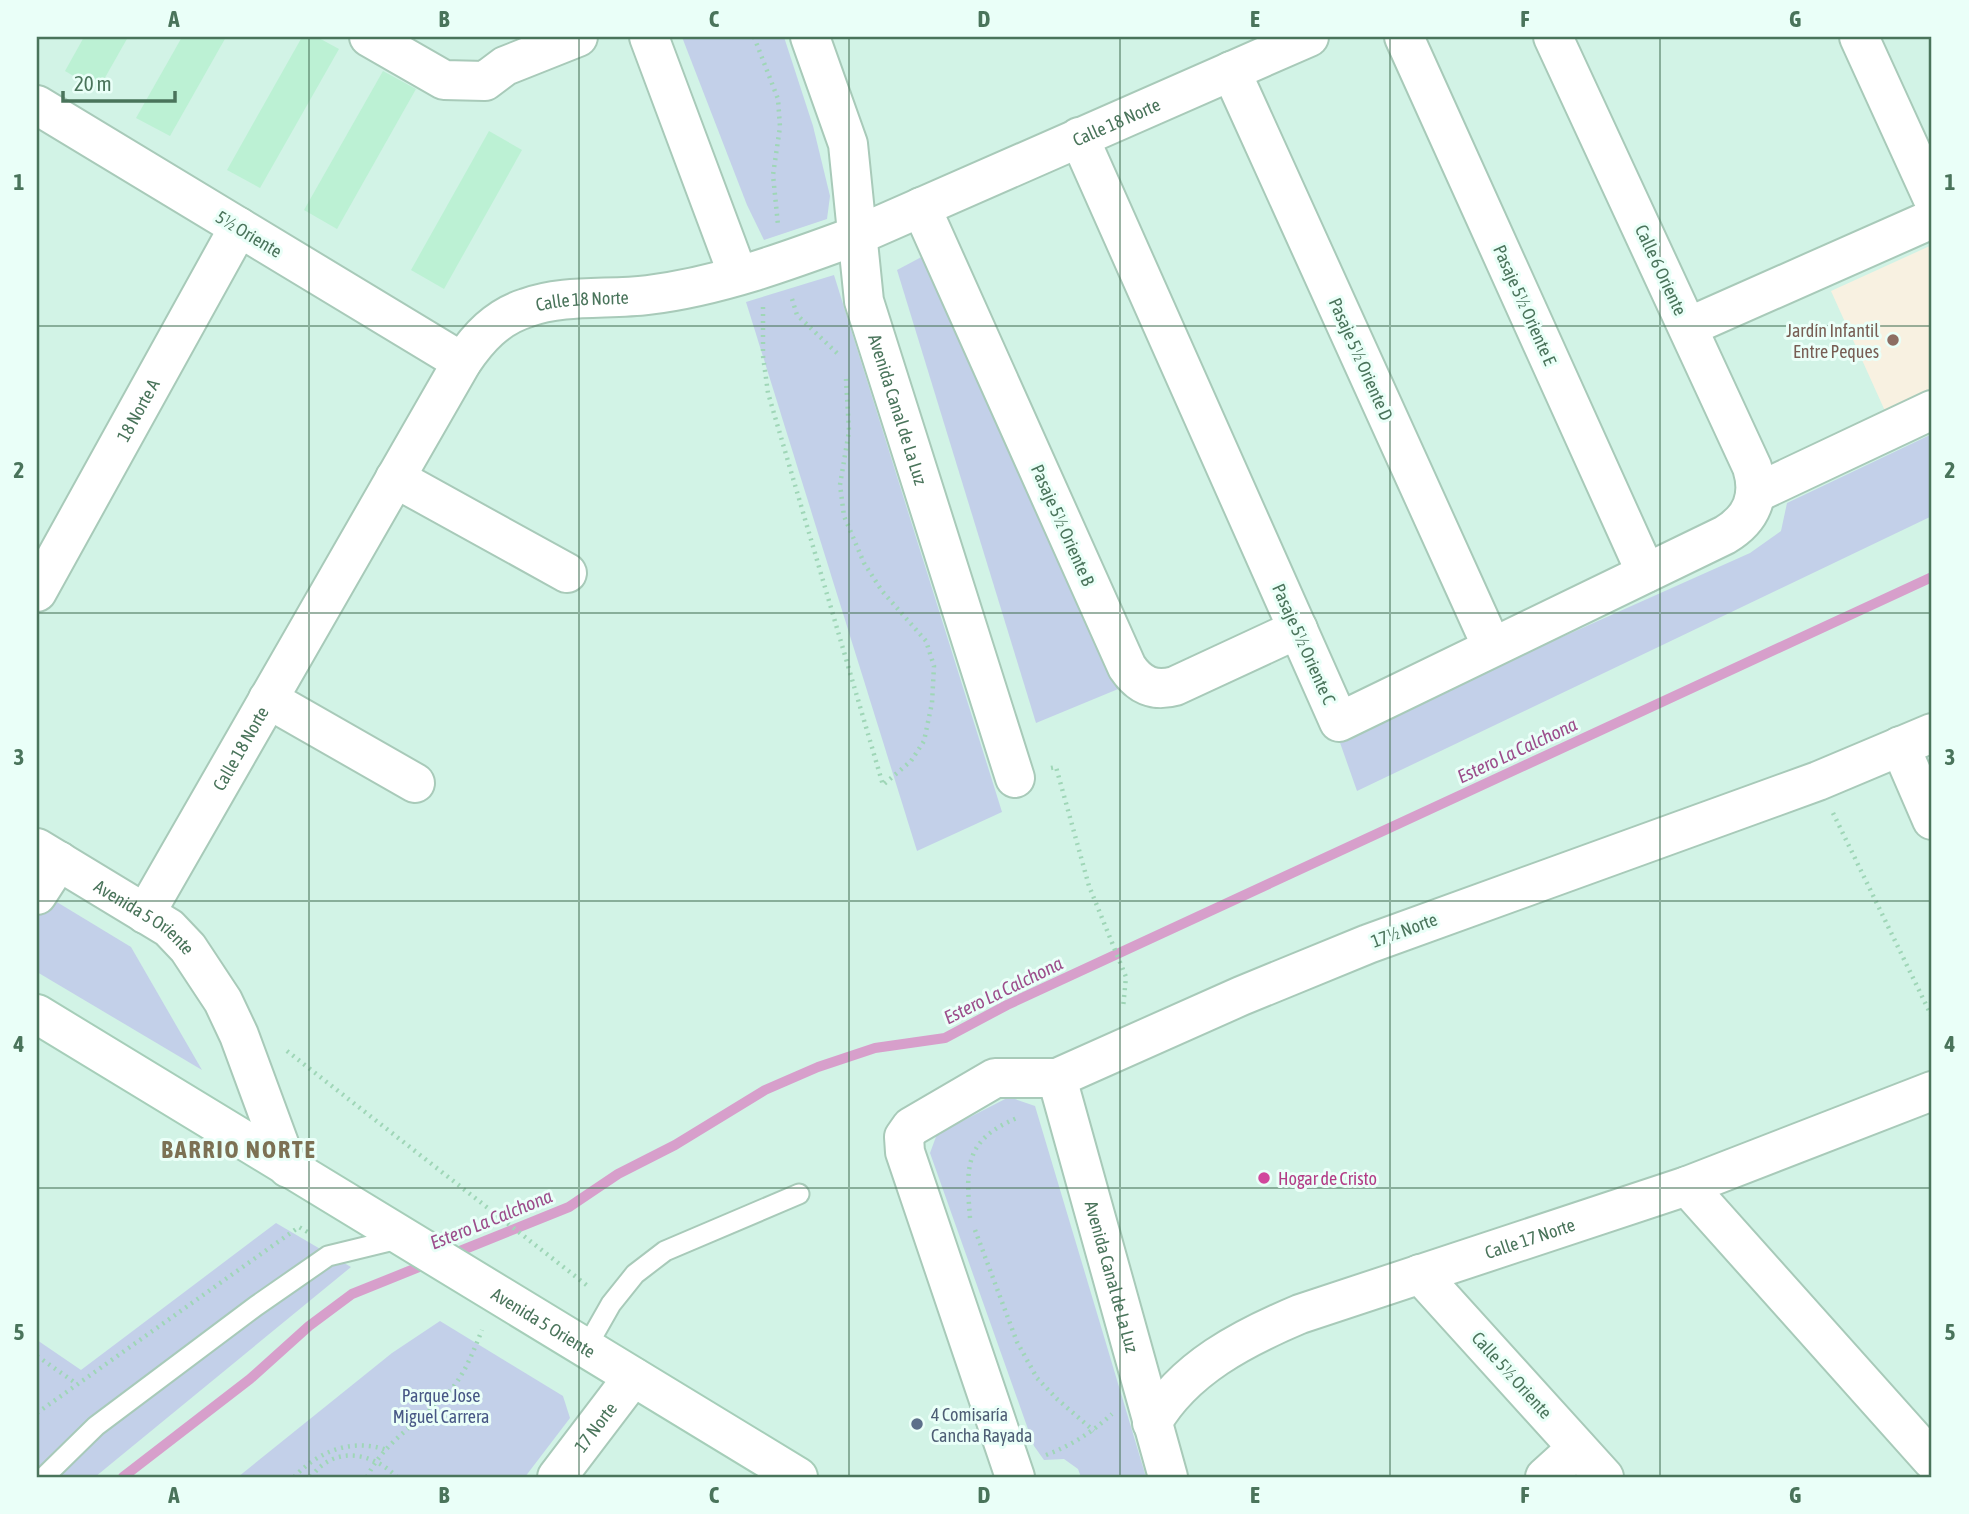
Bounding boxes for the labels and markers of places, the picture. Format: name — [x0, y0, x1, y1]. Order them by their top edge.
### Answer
place label: Jardín Infantil Entre Peques — [1786, 320, 1879, 362]
marker: Jardín Infantil Entre Peques — [1885, 332, 1901, 348]
place label: Hogar de Cristo — [1278, 1168, 1377, 1189]
marker: Hogar de Cristo — [1256, 1170, 1272, 1186]
place label: 4 Comisaría Cancha Rayada — [931, 1404, 1032, 1446]
marker: 4 Comisaría Cancha Rayada — [909, 1416, 925, 1432]

